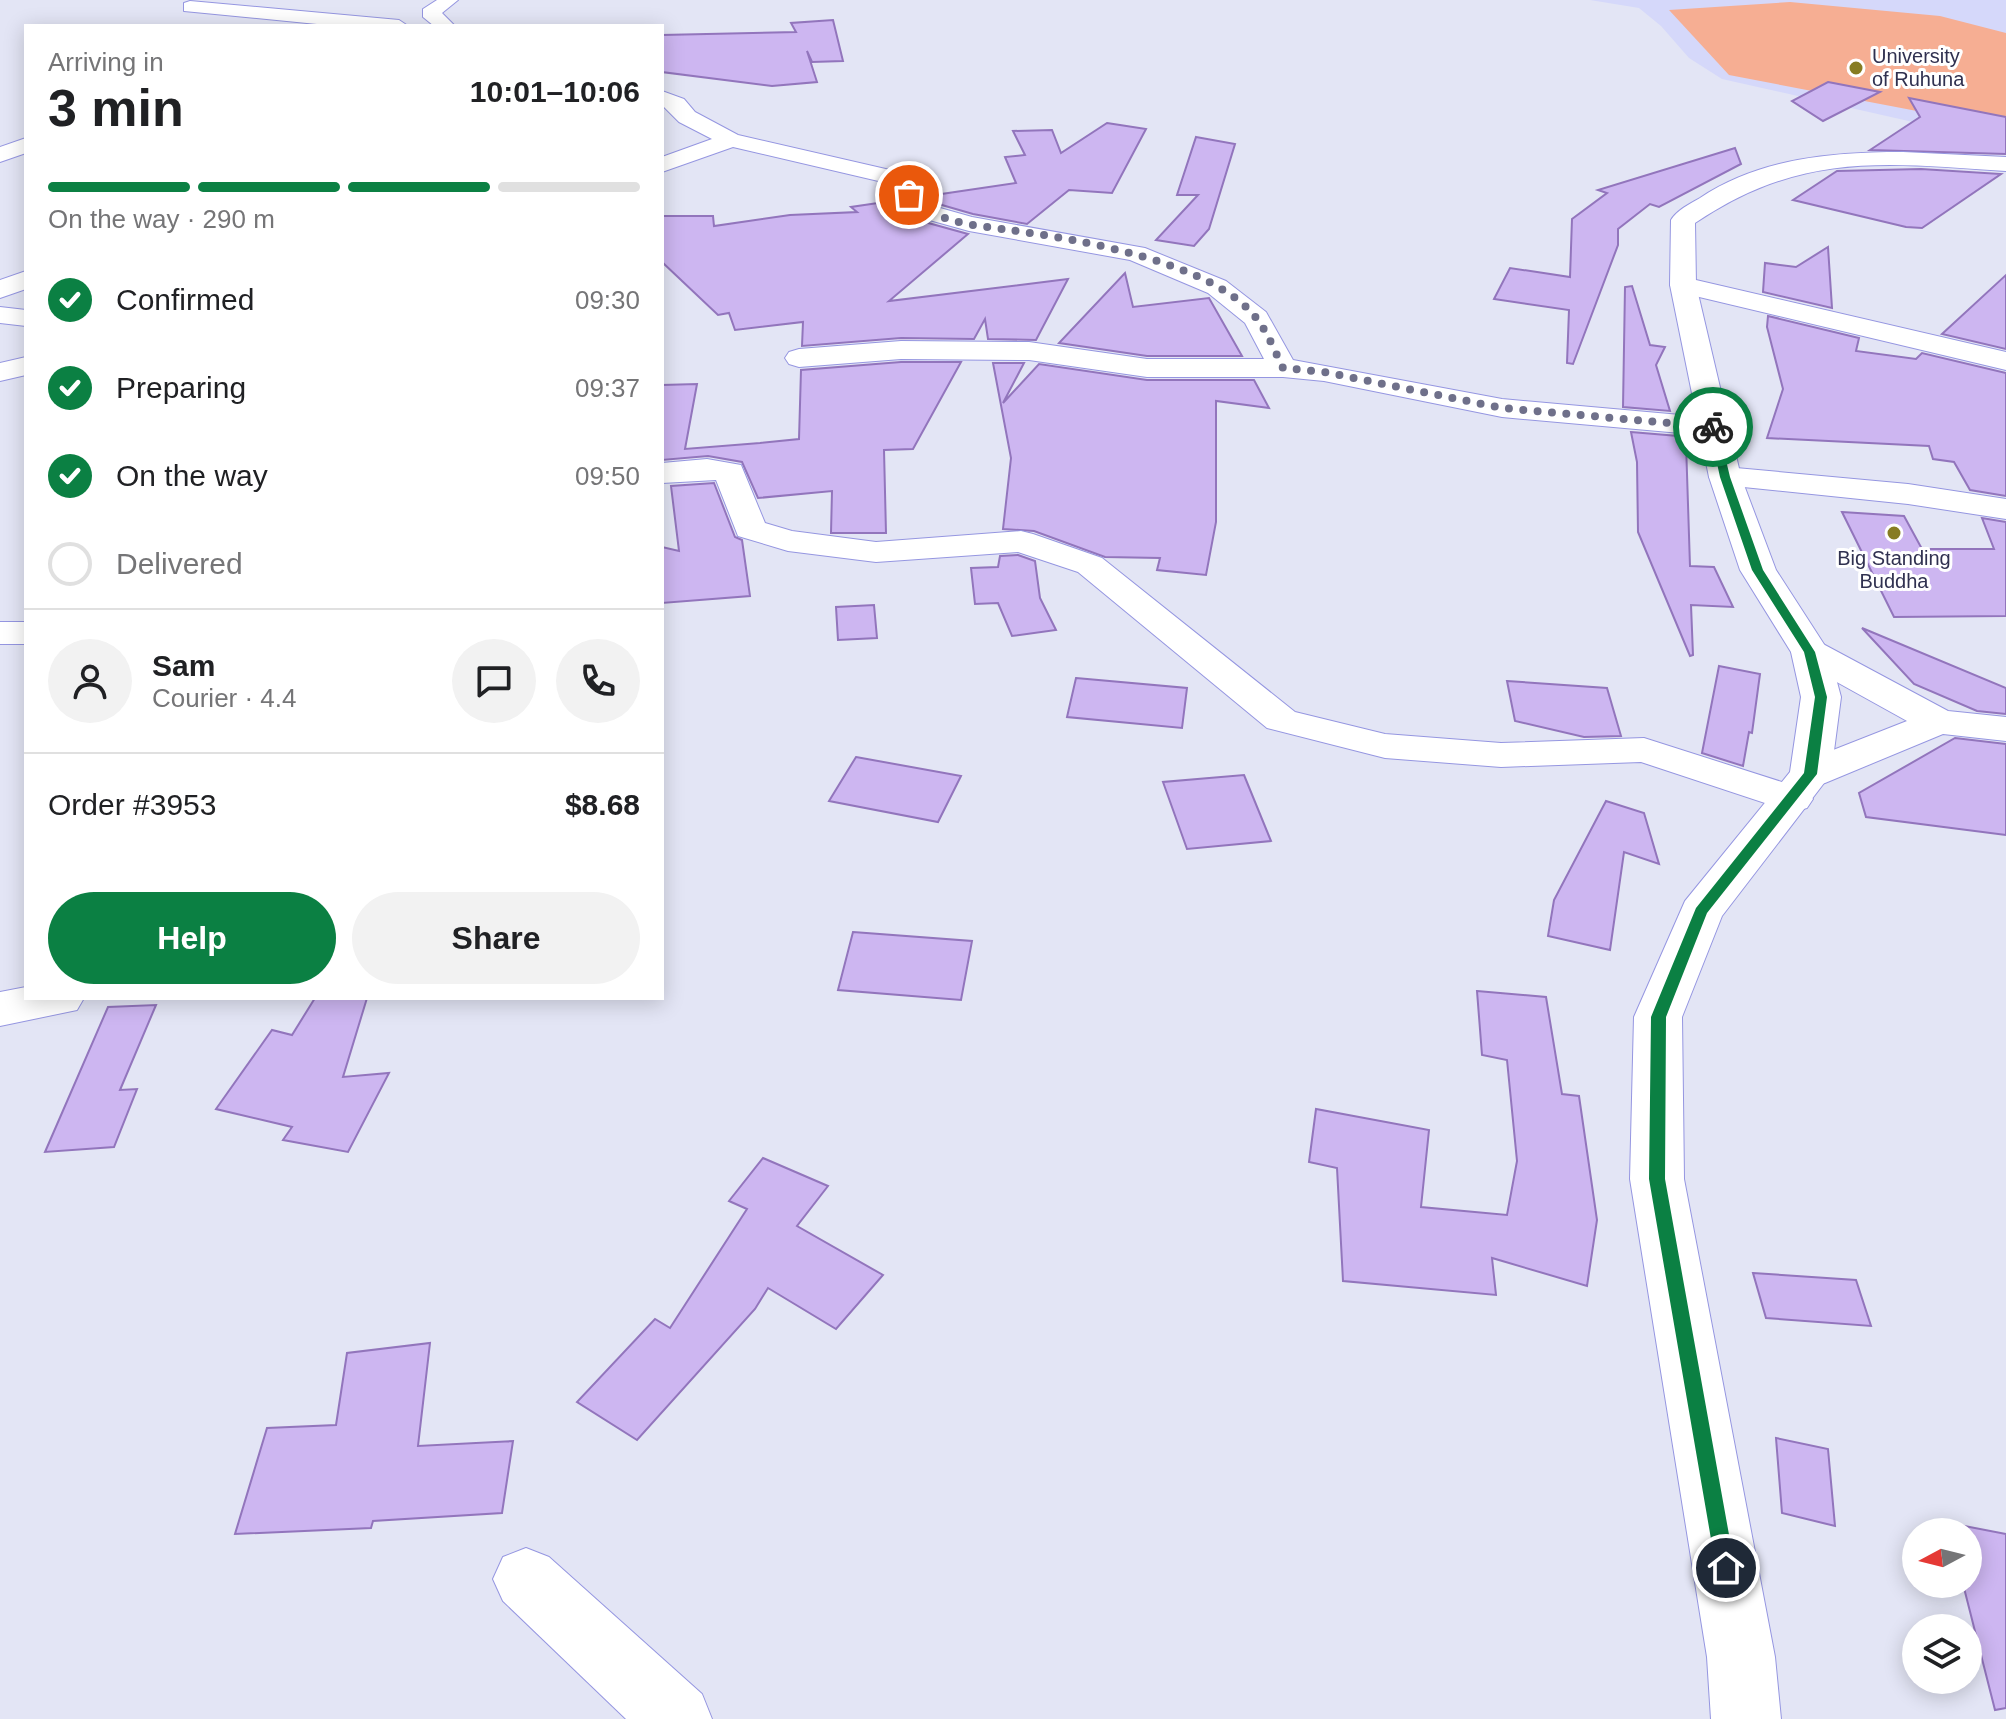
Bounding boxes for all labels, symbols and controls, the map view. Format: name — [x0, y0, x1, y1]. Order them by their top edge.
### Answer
place label: University of Ruhuna — [1872, 45, 1965, 90]
text: Arriving in — [48, 47, 164, 77]
marker: University of Ruhuna — [1847, 59, 1865, 77]
text: 10:01–10:06 — [470, 75, 640, 108]
text: 3 min — [48, 79, 184, 137]
pin — [875, 161, 943, 229]
icon: bag — [887, 173, 931, 217]
text: On the way · 290 m — [48, 204, 275, 234]
icon: check — [48, 278, 92, 322]
text: Confirmed — [116, 283, 254, 316]
text: 09:30 — [575, 285, 640, 315]
icon: check — [48, 366, 92, 410]
text: Preparing — [116, 371, 246, 404]
text: 09:37 — [575, 373, 640, 403]
courier — [1673, 387, 1753, 467]
icon: bike — [1691, 405, 1735, 449]
icon: check — [48, 454, 92, 498]
text: On the way — [116, 459, 268, 492]
text: 09:50 — [575, 461, 640, 491]
marker: Big Standing Buddha — [1885, 524, 1903, 542]
text: Delivered — [116, 547, 243, 580]
place label: Big Standing Buddha — [1837, 547, 1951, 592]
button: person — [48, 639, 132, 723]
button: chat — [452, 639, 536, 723]
button: phone — [556, 639, 640, 723]
text: Sam — [152, 649, 215, 682]
text: Courier · 4.4 — [152, 683, 297, 713]
text: Order #3953 — [48, 788, 216, 821]
text: $8.68 — [565, 788, 640, 821]
button: Help — [48, 892, 336, 984]
button: Share — [352, 892, 640, 984]
north arrow — [1902, 1518, 1982, 1598]
map controls — [1902, 1518, 1982, 1694]
pin — [1692, 1534, 1760, 1602]
icon: home — [1704, 1546, 1748, 1590]
button: layers — [1902, 1614, 1982, 1694]

